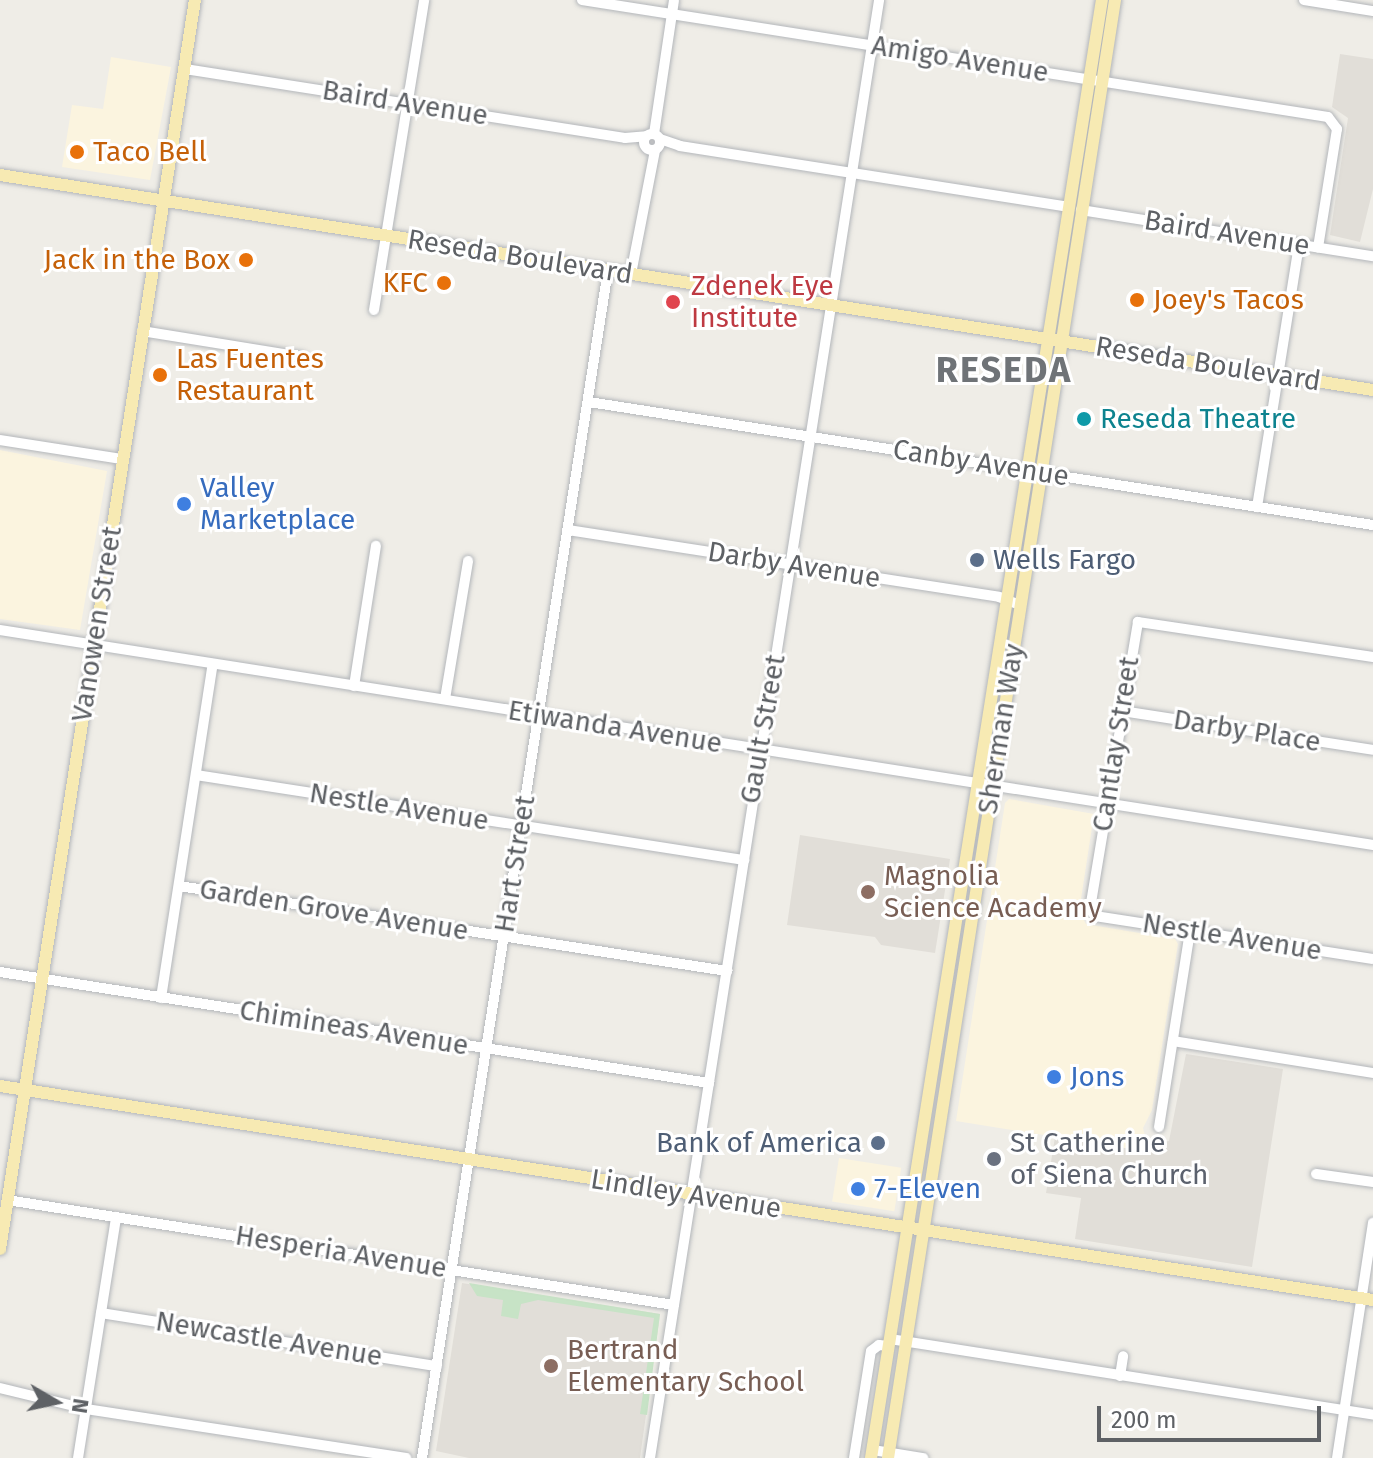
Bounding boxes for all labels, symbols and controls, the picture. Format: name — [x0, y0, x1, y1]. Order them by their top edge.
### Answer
street label: Amigo Avenue — [869, 28, 1051, 90]
street label: Baird Avenue — [320, 73, 490, 133]
place label: Taco Bell — [93, 135, 207, 169]
marker: Taco Bell — [68, 143, 86, 161]
street label: Baird Avenue — [1142, 203, 1312, 263]
street label: Reseda Boulevard — [405, 223, 635, 291]
place label: Jack in the Box — [43, 243, 230, 277]
marker: Jack in the Box — [237, 251, 255, 269]
place label: KFC — [383, 266, 428, 300]
place label: Zdenek Eye Institute — [691, 269, 834, 335]
marker: KFC — [435, 274, 453, 292]
place label: Joey's Tacos — [1153, 283, 1304, 317]
marker: Zdenek Eye Institute — [662, 291, 684, 313]
marker: Joey's Tacos — [1128, 291, 1146, 309]
street label: Reseda Boulevard — [1093, 330, 1323, 398]
place label: Las Fuentes Restaurant — [176, 342, 324, 408]
district label: RESEDA — [936, 349, 1072, 393]
marker: Las Fuentes Restaurant — [151, 366, 169, 384]
place label: Reseda Theatre — [1100, 402, 1296, 436]
marker: Reseda Theatre — [1075, 410, 1093, 428]
street label: Canby Avenue — [891, 433, 1071, 493]
place label: Valley Marketplace — [200, 471, 355, 537]
marker: Valley Marketplace — [175, 495, 193, 513]
street label: Vanowen Street — [65, 524, 129, 724]
street label: Darby Avenue — [705, 535, 883, 595]
place label: Wells Fargo — [993, 543, 1136, 577]
marker: Wells Fargo — [968, 551, 986, 569]
street label: Sherman Way — [971, 642, 1031, 816]
street label: Gault Street — [733, 652, 793, 806]
street label: Cantlay Street — [1086, 654, 1146, 834]
street label: Etiwanda Avenue — [506, 693, 724, 761]
street label: Darby Place — [1171, 703, 1323, 759]
street label: Nestle Avenue — [307, 776, 491, 838]
street label: Hart Street — [488, 793, 542, 935]
place label: Magnolia Science Academy — [884, 859, 1102, 925]
street label: Garden Grove Avenue — [197, 872, 471, 948]
marker: Magnolia Science Academy — [859, 883, 877, 901]
street label: Nestle Avenue — [1140, 906, 1324, 968]
street label: Chimineas Avenue — [237, 993, 471, 1063]
place label: Jons — [1070, 1060, 1124, 1094]
marker: Jons — [1045, 1068, 1063, 1086]
place label: Bank of America — [656, 1126, 862, 1160]
place label: St Catherine of Siena Church — [1010, 1126, 1208, 1192]
marker: Bank of America — [869, 1134, 887, 1152]
marker: St Catherine of Siena Church — [985, 1150, 1003, 1168]
street label: Lindley Avenue — [588, 1162, 784, 1226]
place label: 7-Eleven — [874, 1172, 981, 1206]
marker: 7-Eleven — [849, 1180, 867, 1198]
street label: Hesperia Avenue — [233, 1219, 449, 1285]
street label: Newcastle Avenue — [153, 1304, 385, 1374]
place label: Bertrand Elementary School — [567, 1333, 804, 1399]
marker: Bertrand Elementary School — [542, 1357, 560, 1375]
north arrow — [16, 1362, 96, 1442]
scale bar — [1101, 1390, 1325, 1440]
text: N — [66, 1397, 95, 1415]
text: 200 m — [1111, 1406, 1177, 1434]

